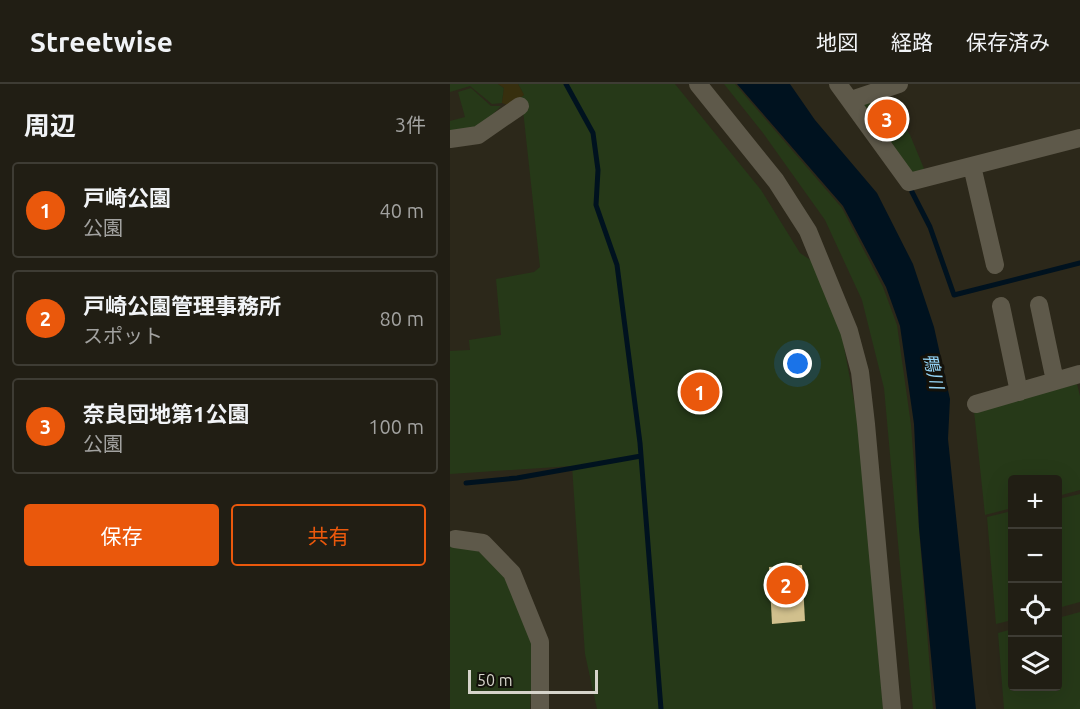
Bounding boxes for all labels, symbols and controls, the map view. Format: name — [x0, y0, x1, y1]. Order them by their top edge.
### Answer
text: Streetwise — [30, 26, 173, 57]
text: 地図 — [816, 30, 858, 54]
text: 経路 — [891, 30, 933, 54]
text: 保存済み — [966, 30, 1050, 54]
pin: 3 — [868, 96, 906, 141]
text: 周辺 — [24, 111, 76, 140]
text: 3件 — [395, 113, 426, 136]
text: 戸崎公園 — [83, 185, 171, 210]
text: 1 — [40, 199, 51, 222]
text: 40 m — [380, 199, 424, 222]
text: 公園 — [83, 216, 123, 239]
text: 戸崎公園管理事務所 — [83, 293, 281, 318]
text: 2 — [40, 307, 51, 330]
text: 80 m — [380, 307, 424, 330]
text: スポット — [83, 324, 163, 347]
your location — [783, 349, 812, 378]
water label: 鴨川 — [920, 351, 948, 393]
pin: 1 — [680, 370, 720, 414]
text: 奈良団地第1公園 — [83, 401, 249, 426]
text: 3 — [40, 415, 51, 438]
text: 100 m — [368, 415, 424, 438]
text: 公園 — [83, 432, 123, 455]
map controls — [1008, 475, 1062, 691]
button: + — [1008, 475, 1062, 529]
button: 保存 — [24, 504, 219, 566]
button: 共有 — [231, 504, 426, 566]
button: − — [1008, 529, 1062, 583]
pin: 2 — [766, 562, 806, 608]
button: locate — [1008, 583, 1062, 637]
button: layers — [1008, 637, 1062, 691]
scale bar — [468, 667, 598, 694]
text: 50 m — [477, 671, 513, 689]

